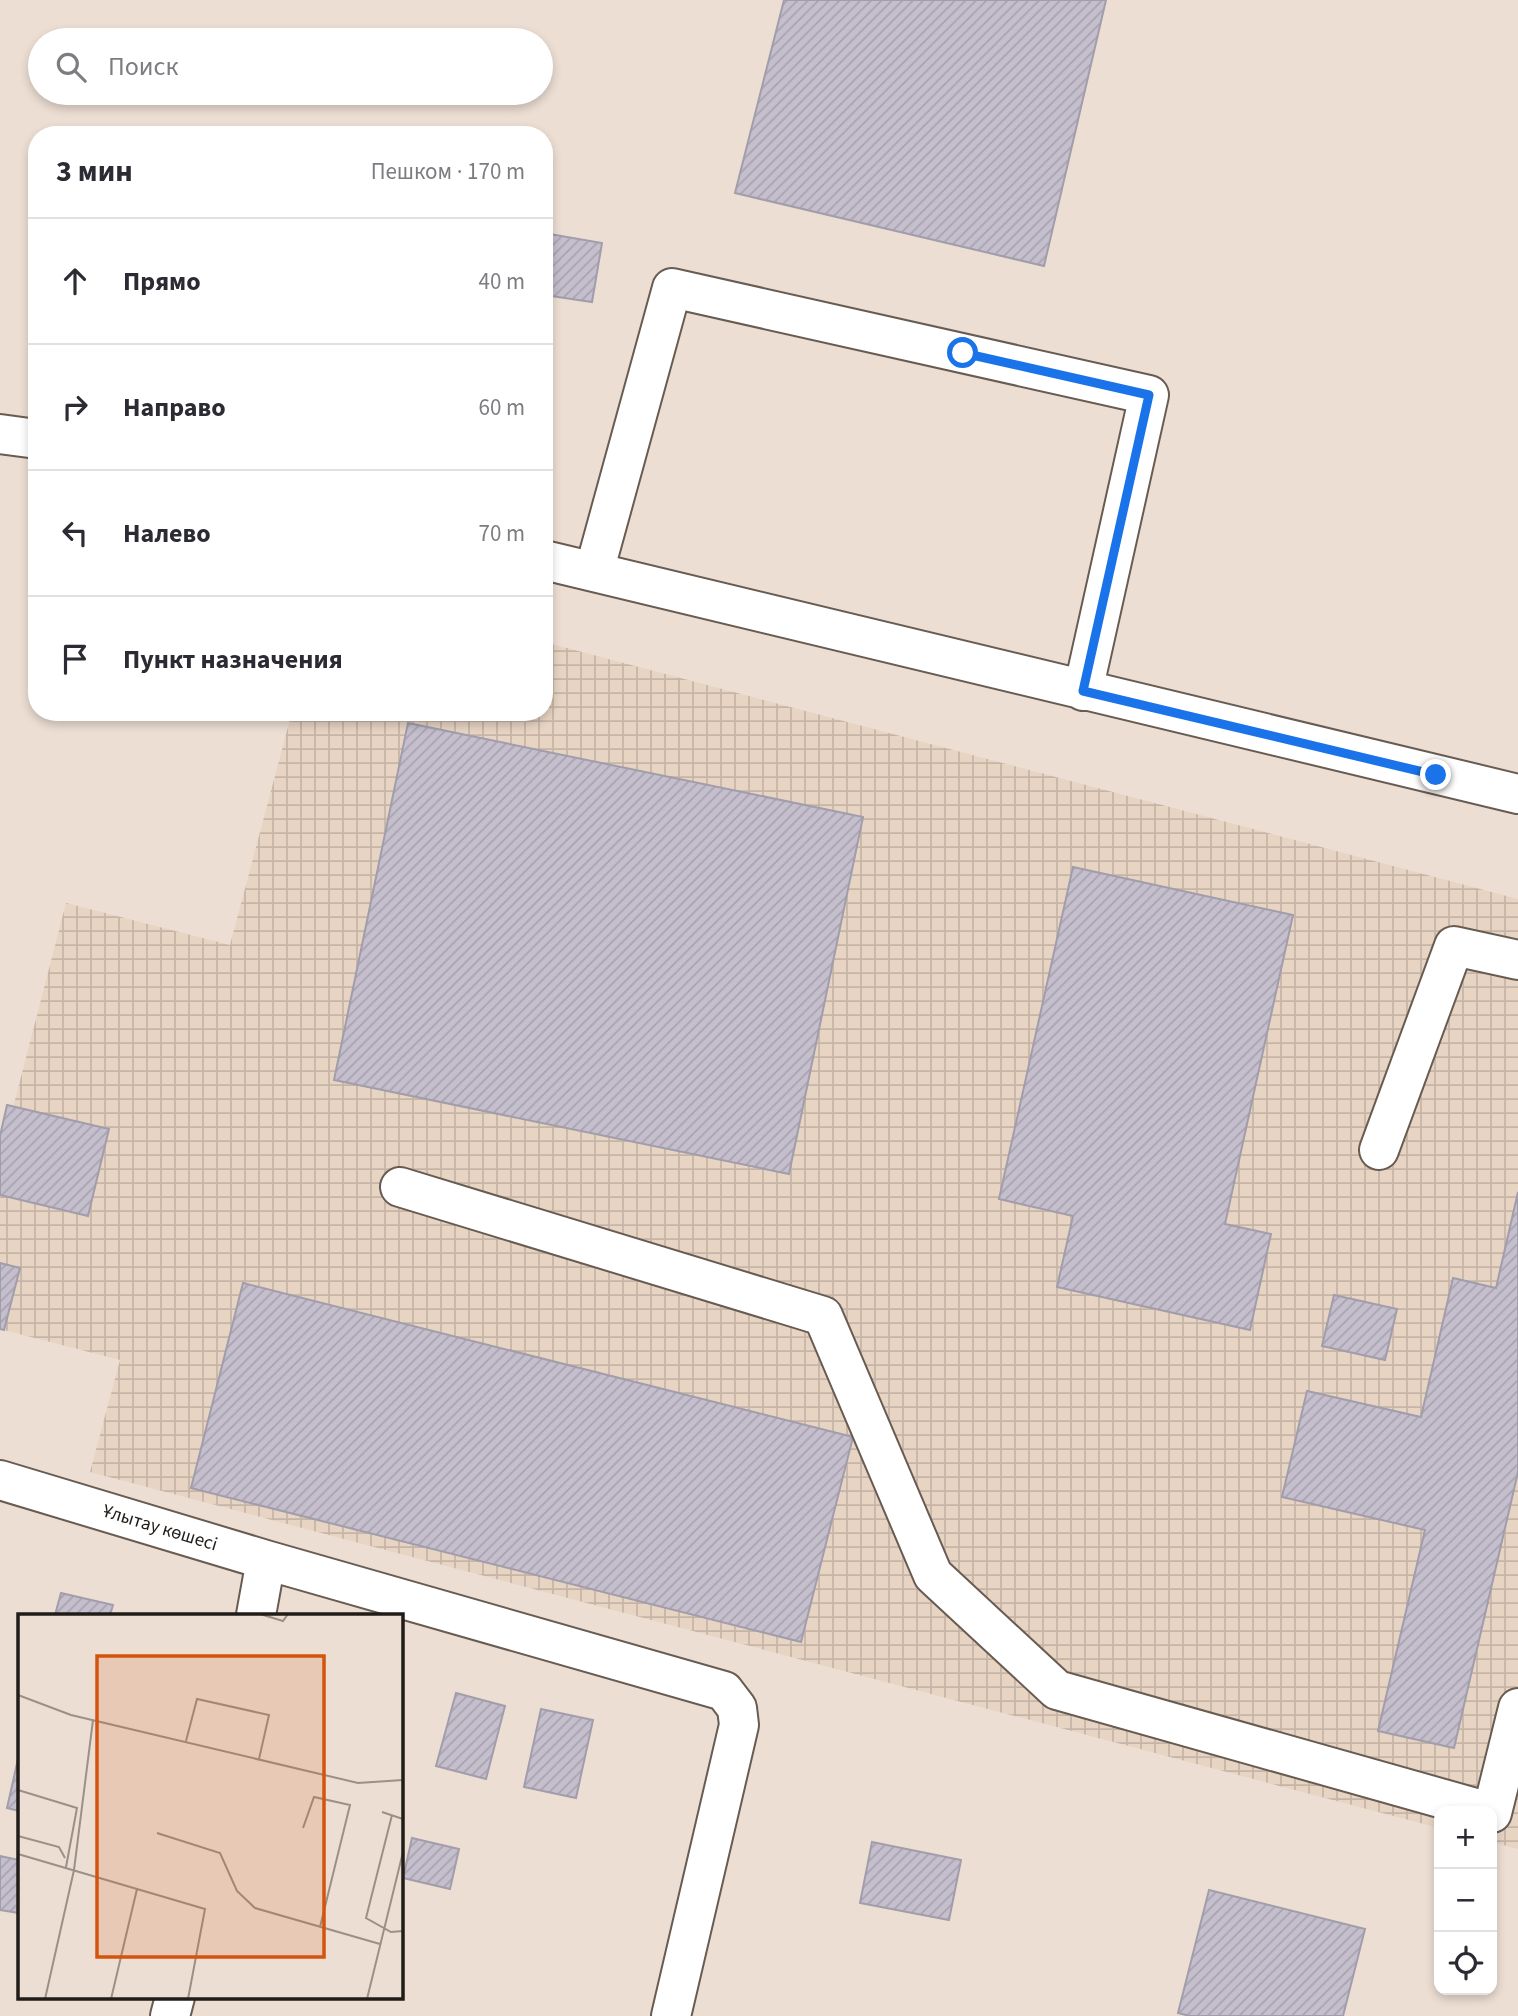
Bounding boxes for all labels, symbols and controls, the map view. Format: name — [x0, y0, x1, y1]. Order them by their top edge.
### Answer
search box — [28, 28, 553, 105]
icon: search — [52, 48, 90, 86]
text: Поиск — [108, 48, 178, 85]
text: 3 мин — [56, 150, 133, 193]
text: Пешком · 170 m — [371, 155, 525, 188]
icon: ahead — [56, 262, 94, 300]
text: Прямо — [123, 263, 201, 300]
text: 40 m — [478, 265, 525, 298]
route start — [947, 337, 978, 368]
icon: right — [56, 388, 94, 426]
text: Направо — [123, 389, 226, 426]
text: 60 m — [478, 391, 525, 424]
icon: left — [56, 514, 94, 552]
text: Налево — [123, 515, 211, 552]
text: 70 m — [478, 517, 525, 550]
icon: arrive — [56, 640, 94, 678]
text: Пункт назначения — [123, 641, 343, 678]
route end — [1420, 759, 1451, 790]
street label: Ұлытау көшесі — [98, 1497, 221, 1558]
inset map — [18, 1614, 402, 1998]
map controls — [1434, 1806, 1497, 1995]
button: + — [1434, 1806, 1497, 1869]
button: − — [1434, 1869, 1497, 1932]
button: locate — [1434, 1932, 1497, 1995]

